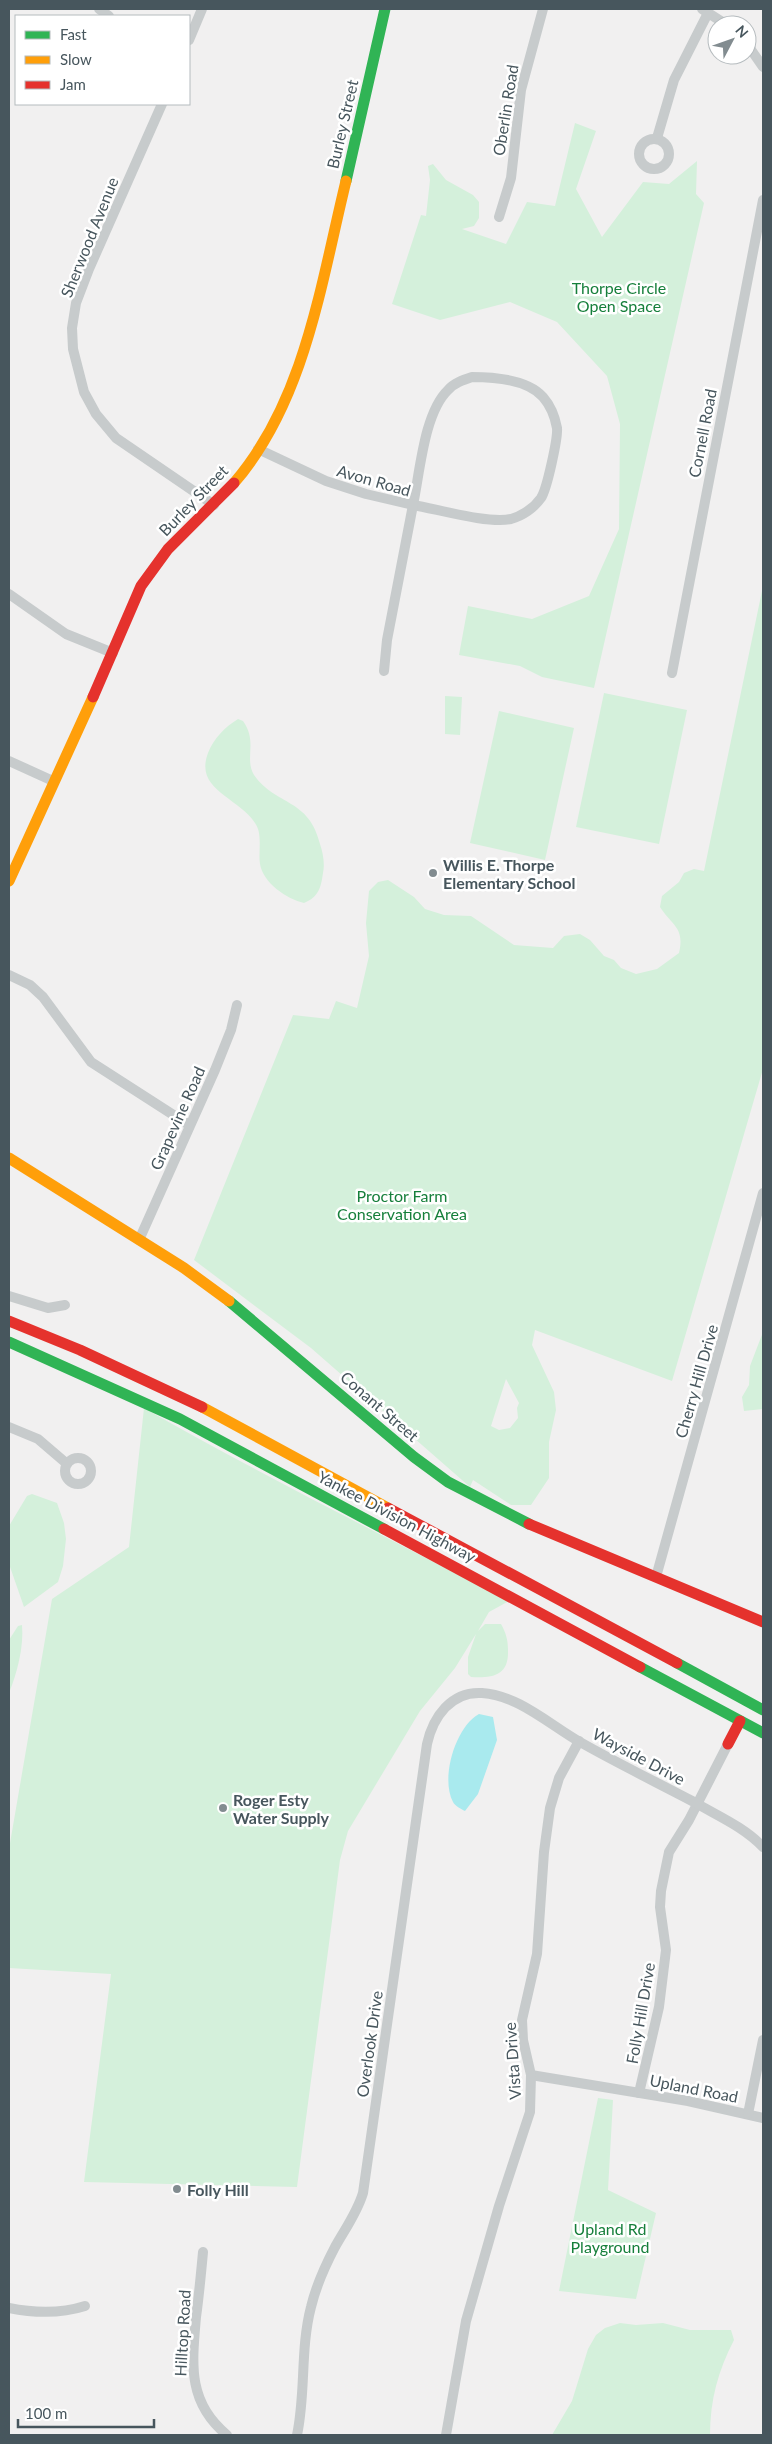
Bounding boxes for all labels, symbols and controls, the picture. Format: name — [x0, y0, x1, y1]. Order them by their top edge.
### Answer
legend — [15, 15, 190, 105]
north arrow — [707, 15, 757, 65]
text: N — [732, 21, 752, 41]
text: Fast — [60, 25, 87, 43]
text: Slow — [60, 50, 92, 68]
street label: Oberlin Road — [488, 63, 522, 157]
text: Jam — [60, 75, 86, 93]
street label: Burley Street — [323, 77, 362, 170]
street label: Sherwood Avenue — [56, 174, 122, 300]
park label: Thorpe Circle Open Space — [572, 278, 666, 315]
street label: Cornell Road — [684, 387, 720, 479]
street label: Burley Street — [155, 460, 232, 539]
street label: Avon Road — [335, 460, 413, 500]
place label: Willis E. Thorpe Elementary School — [443, 855, 575, 892]
marker: Willis E. Thorpe Elementary School — [427, 867, 439, 879]
street label: Grapevine Road — [146, 1063, 208, 1173]
park label: Proctor Farm Conservation Area — [337, 1186, 467, 1223]
street label: Cherry Hill Drive — [671, 1322, 721, 1440]
street label: Conant Street — [337, 1367, 423, 1445]
street label: Yankee Division Highway — [315, 1466, 480, 1566]
street label: Wayside Drive — [590, 1724, 688, 1788]
place label: Roger Esty Water Supply — [233, 1790, 330, 1827]
marker: Roger Esty Water Supply — [217, 1802, 229, 1814]
street label: Folly Hill Drive — [622, 1961, 658, 2065]
street label: Overlook Drive — [352, 1990, 386, 2098]
street label: Vista Drive — [500, 2022, 524, 2100]
street label: Upland Road — [648, 2070, 740, 2106]
place label: Folly Hill — [187, 2180, 249, 2199]
marker: Folly Hill — [171, 2183, 183, 2195]
park label: Upland Rd Playground — [571, 2219, 649, 2256]
street label: Hilltop Road — [170, 2289, 194, 2377]
scale bar — [18, 2396, 154, 2428]
text: 100 m — [25, 2404, 67, 2422]

